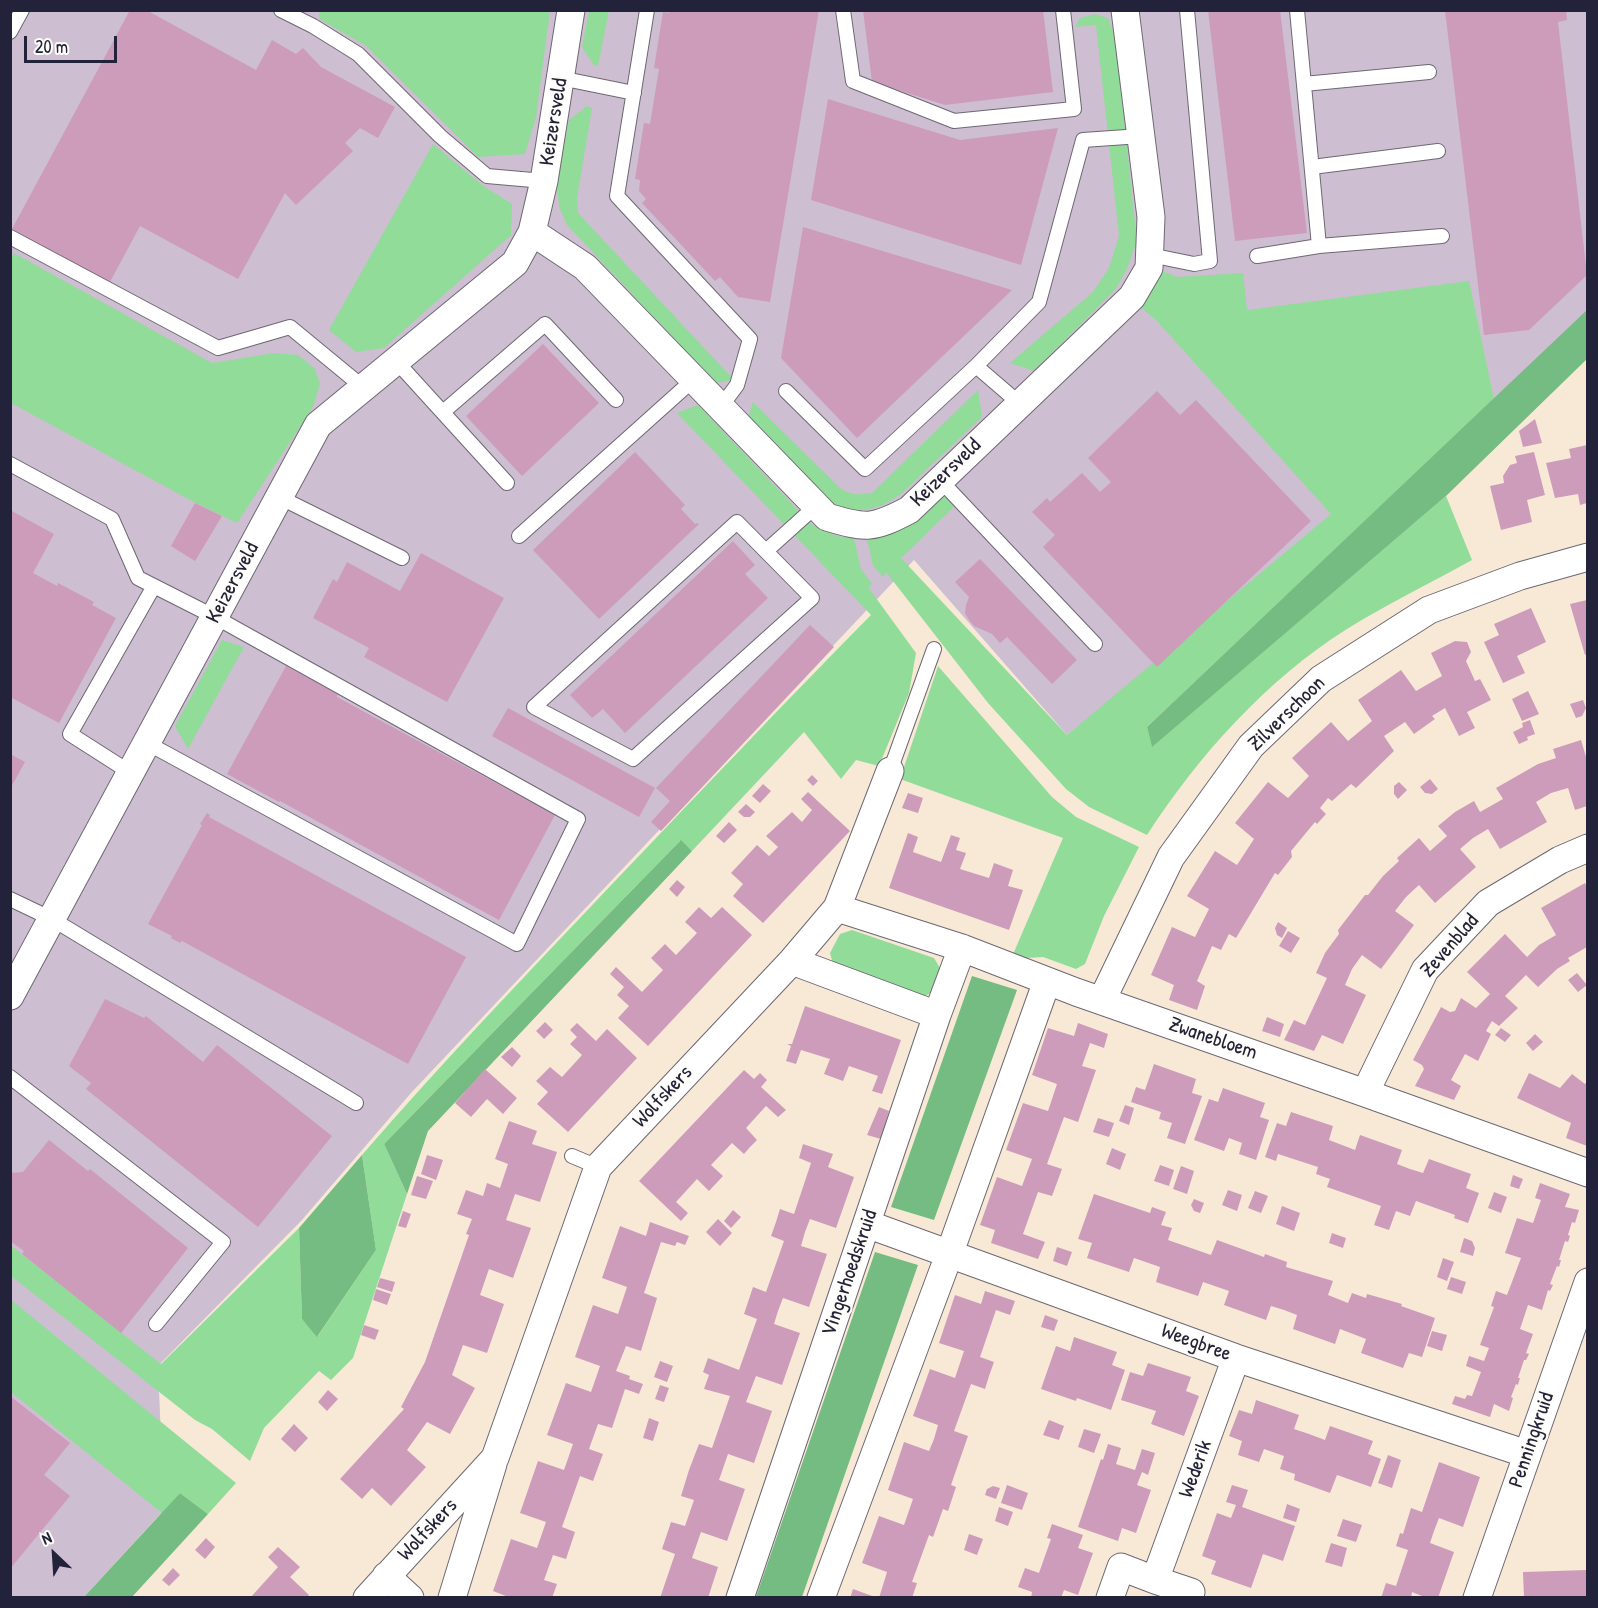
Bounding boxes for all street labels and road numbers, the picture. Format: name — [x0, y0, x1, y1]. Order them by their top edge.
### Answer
street label: Keizersveld — [535, 77, 573, 167]
street label: Keizersveld — [906, 433, 986, 513]
street label: Keizersveld — [201, 538, 265, 628]
street label: Zilverschoon — [1243, 671, 1331, 757]
street label: Zevenblad — [1416, 909, 1484, 983]
street label: Zwanebloem — [1166, 1012, 1260, 1066]
street label: Wolfskers — [628, 1061, 698, 1133]
street label: Vingerhoedskruid — [817, 1207, 883, 1339]
street label: Weegbree — [1158, 1319, 1234, 1367]
street label: Penningkruid — [1504, 1389, 1560, 1491]
street label: Wederik — [1174, 1437, 1218, 1501]
street label: Wolfskers — [393, 1494, 463, 1566]

